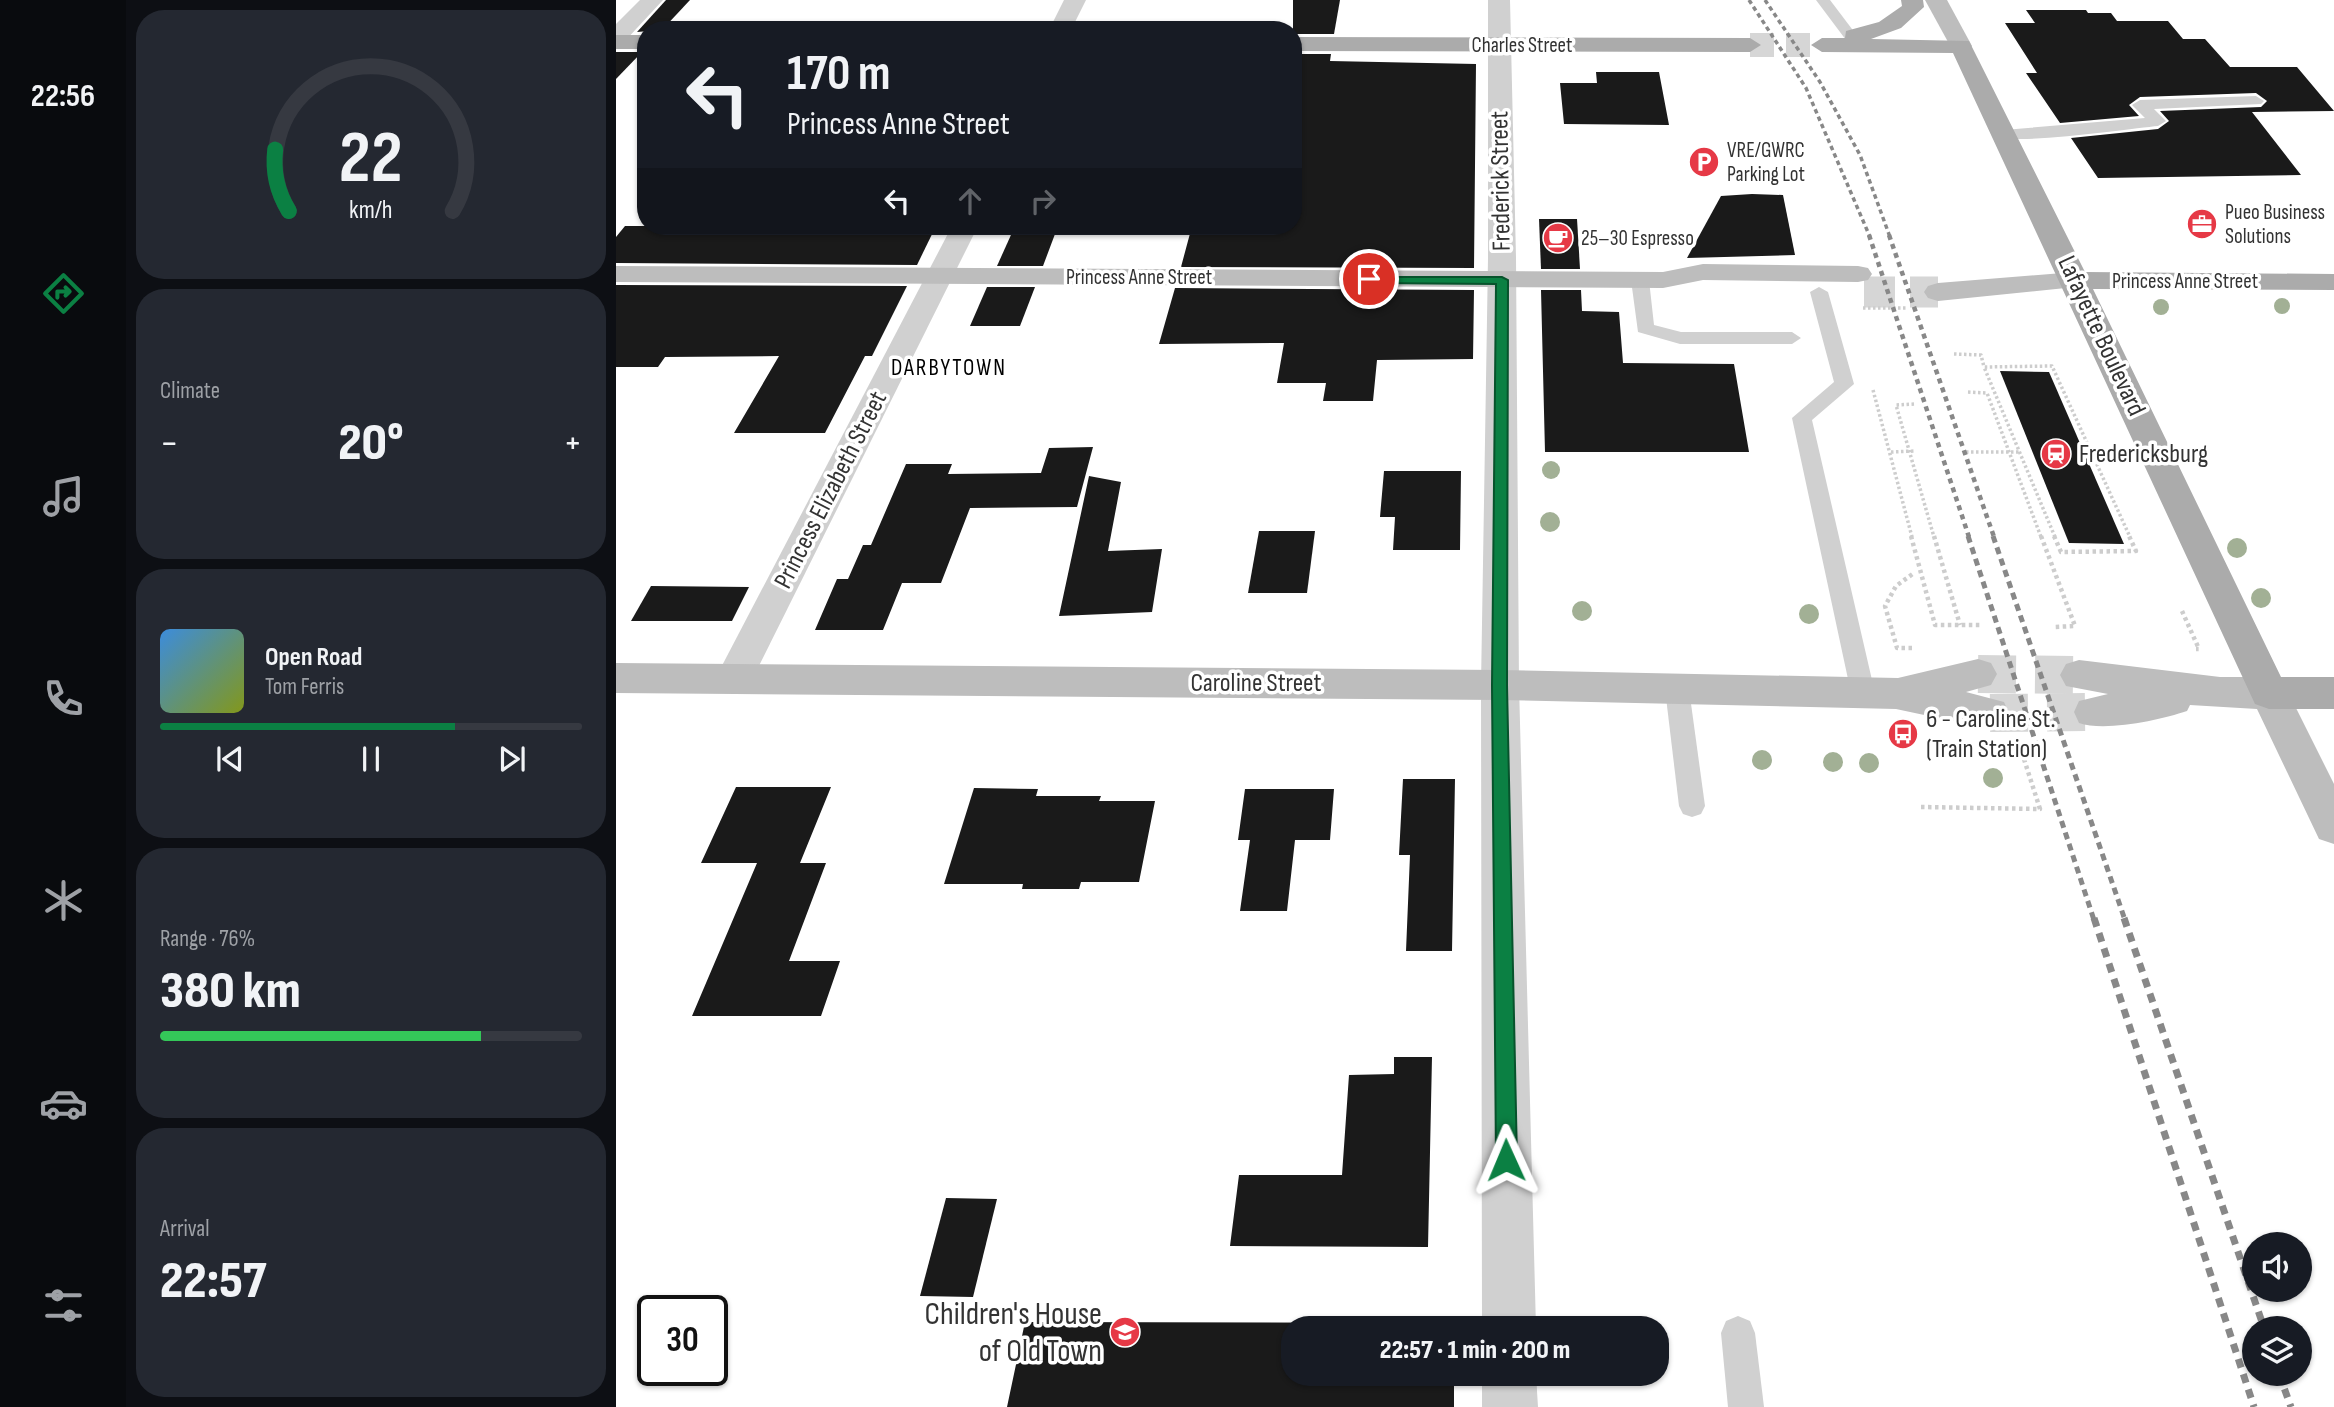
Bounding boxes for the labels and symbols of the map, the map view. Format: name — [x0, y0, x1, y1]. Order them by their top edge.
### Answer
street label: Charles Street — [1472, 33, 1572, 58]
street label: Frederick Street — [1484, 111, 1518, 251]
place label: VRE/GWRC Parking Lot — [1727, 138, 1805, 187]
parking icon: VRE/GWRC Parking Lot — [1687, 145, 1721, 179]
place label: Pueo Business Solutions — [2225, 200, 2325, 249]
office icon: Pueo Business Solutions — [2185, 207, 2219, 241]
cafe icon: 25–30 Espresso — [1541, 221, 1575, 255]
place label: 25–30 Espresso — [1581, 226, 1694, 251]
pin — [1339, 249, 1399, 309]
street label: Lafayette Boulevard — [2050, 251, 2152, 421]
street label: Princess Anne Street — [1066, 265, 1212, 290]
street label: Princess Anne Street — [2112, 269, 2258, 294]
district label: DARBYTOWN — [891, 354, 1007, 382]
street label: Princess Elizabeth Street — [768, 386, 894, 594]
station icon: Fredericksburg — [2039, 437, 2073, 471]
place label: Fredericksburg — [2079, 439, 2208, 470]
street label: Caroline Street — [1191, 668, 1321, 699]
place label: 6 - Caroline St. (Train Station) — [1926, 704, 2055, 765]
bus stop icon: 6 - Caroline St. (Train Station) — [1886, 717, 1920, 751]
position arrow — [1469, 1123, 1543, 1197]
speed limit sign: 30 — [637, 1295, 728, 1386]
place label: Children's House of Old Town — [925, 1295, 1102, 1371]
school or university icon: Children's House of Old Town — [1108, 1315, 1142, 1349]

